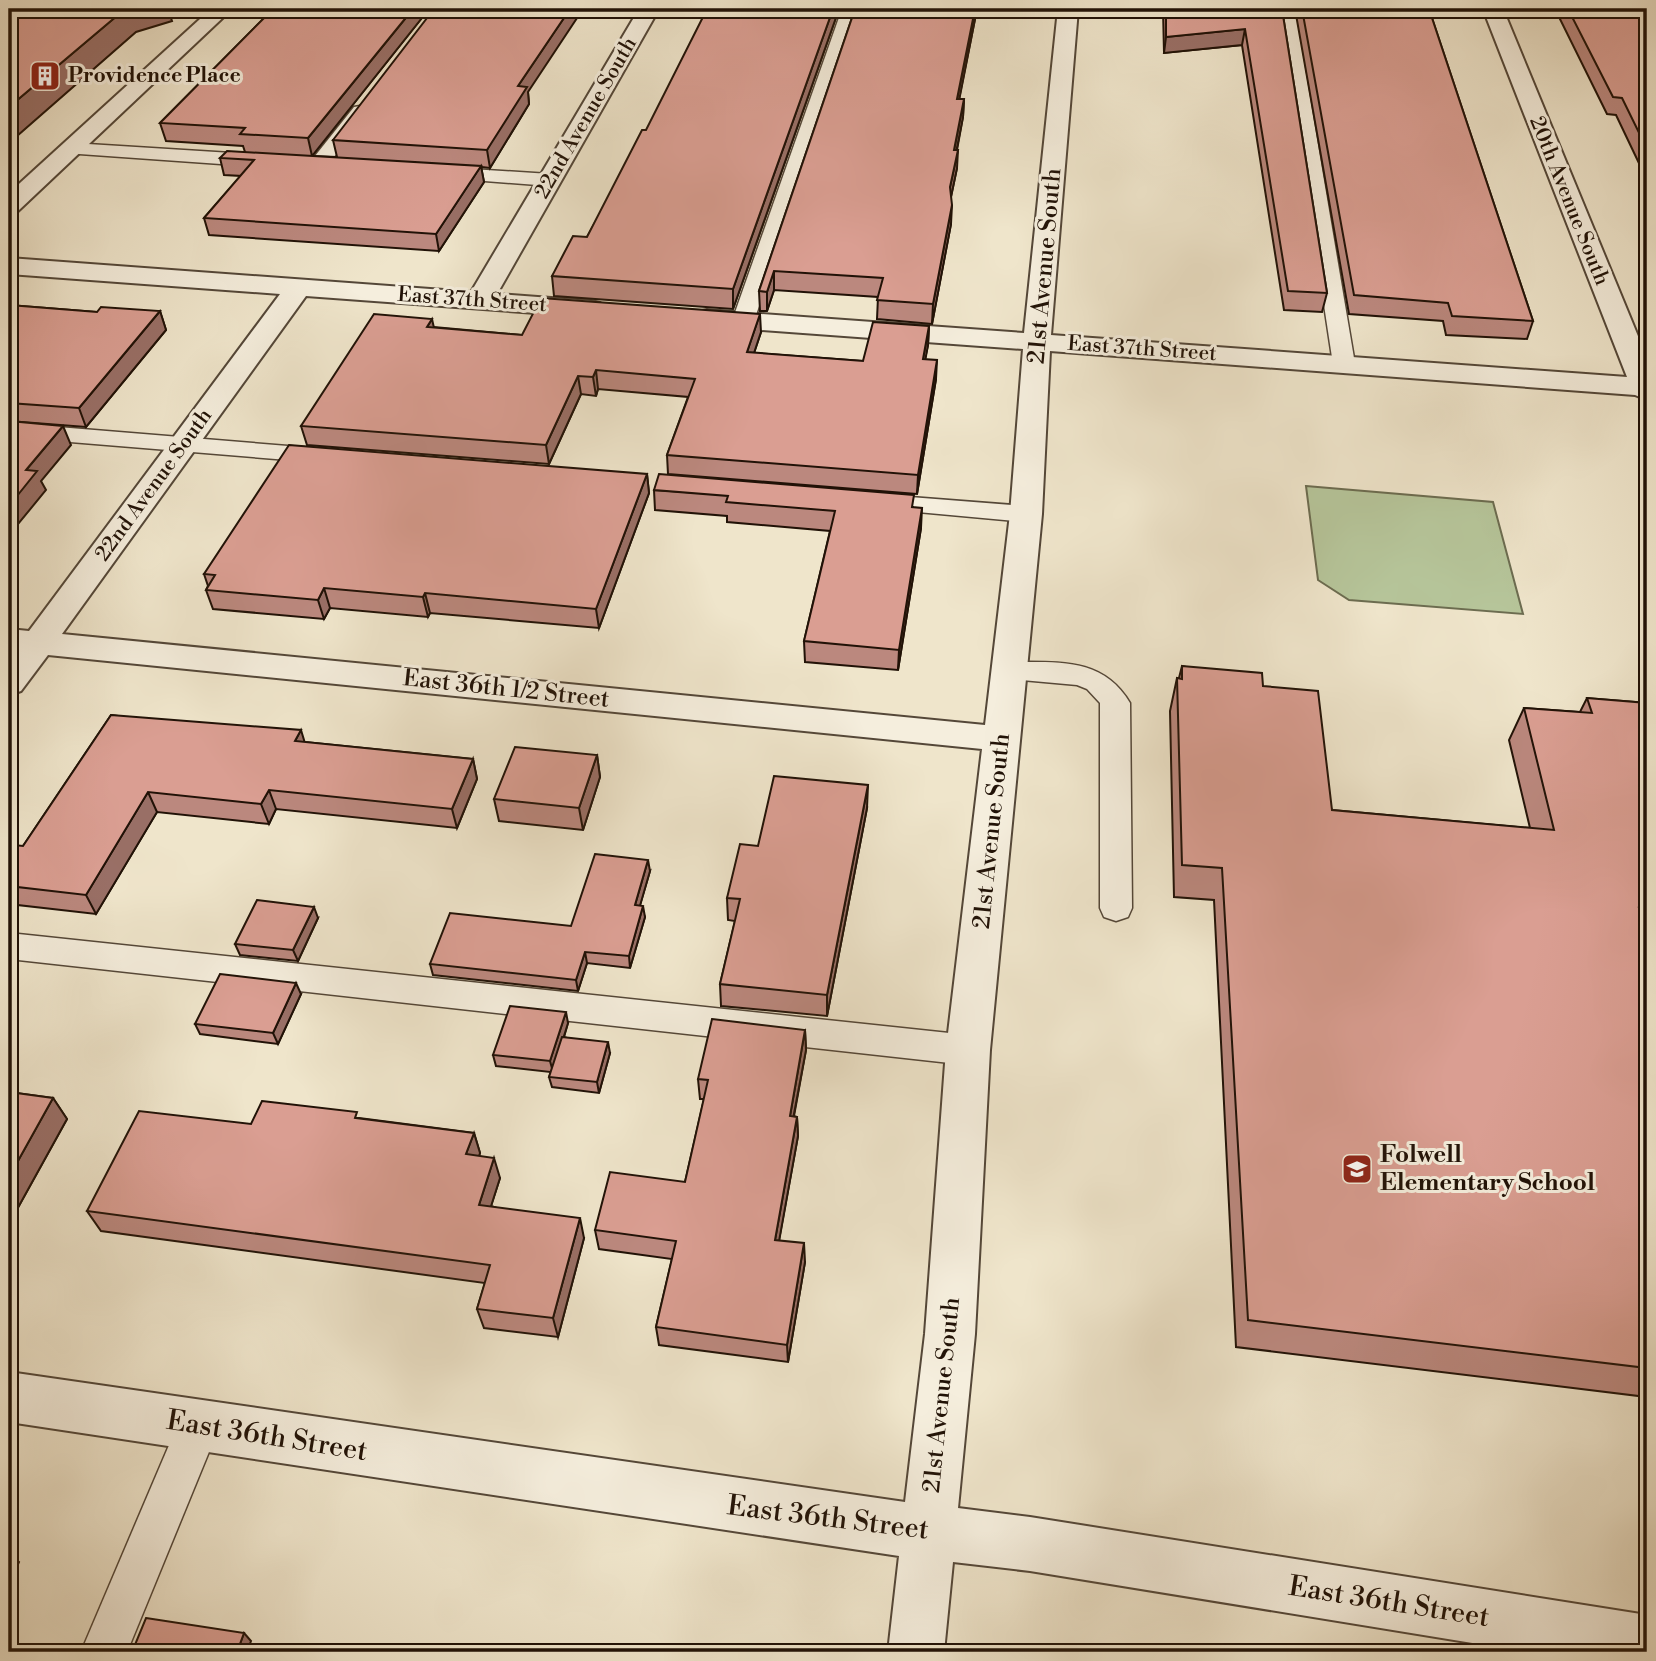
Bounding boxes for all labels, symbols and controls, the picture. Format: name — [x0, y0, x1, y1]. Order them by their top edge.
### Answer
street label: 22nd Avenue South — [529, 32, 643, 203]
building icon: Providence Place — [28, 59, 62, 93]
place label: Providence Place — [68, 63, 241, 89]
street label: 20th Avenue South — [1523, 113, 1615, 290]
street label: 21st Avenue South — [1021, 167, 1069, 365]
street label: East 37th Street — [396, 282, 548, 318]
street label: East 37th Street — [1066, 331, 1218, 367]
street label: 22nd Avenue South — [90, 403, 218, 566]
street label: East 36th 1/2 Street — [401, 663, 611, 715]
street label: 21st Avenue South — [967, 732, 1017, 930]
place label: Folwell Elementary School — [1380, 1140, 1595, 1198]
school or university icon: Folwell Elementary School — [1340, 1152, 1374, 1186]
street label: 21st Avenue South — [917, 1296, 967, 1494]
street label: East 36th Street — [164, 1403, 370, 1469]
street label: East 36th Street — [725, 1488, 931, 1548]
street label: East 36th Street — [1286, 1569, 1492, 1635]

